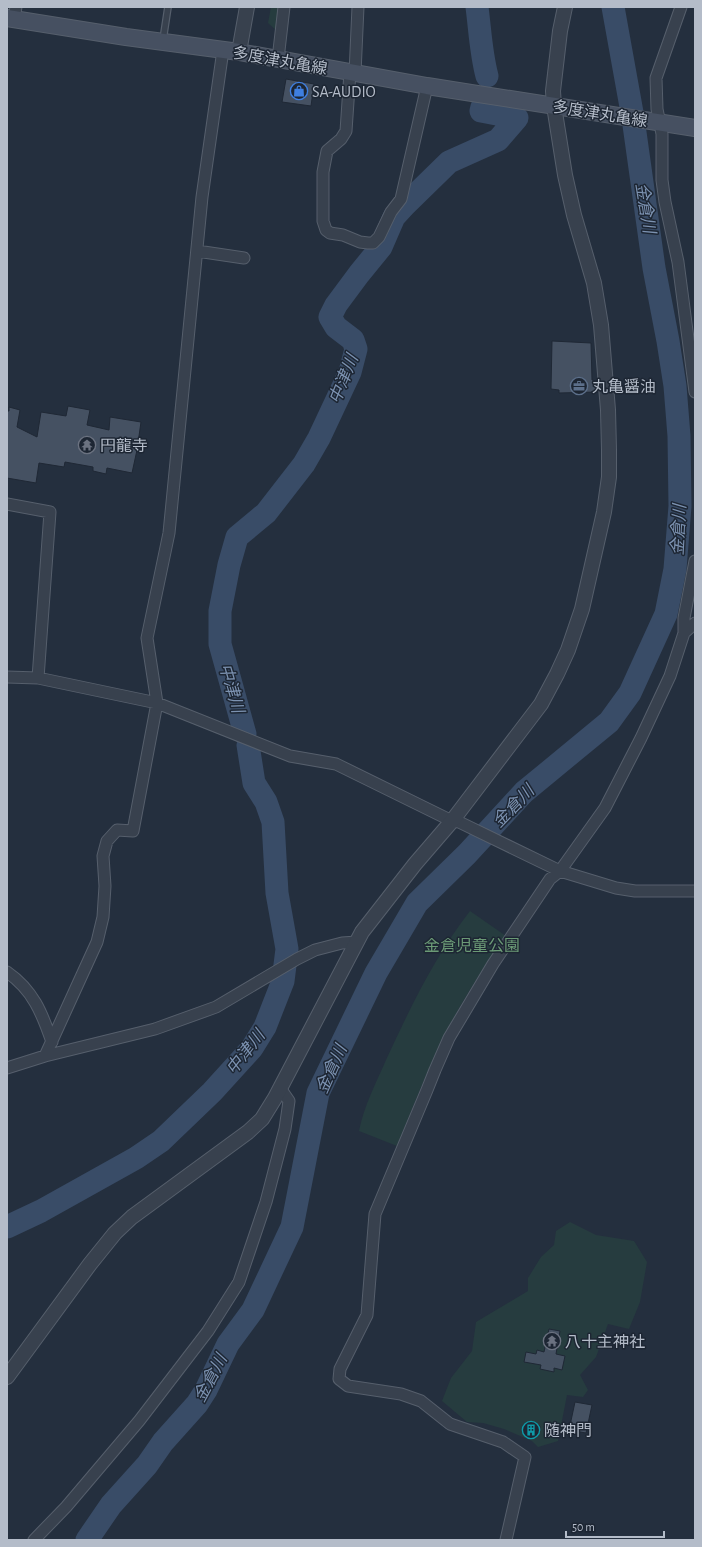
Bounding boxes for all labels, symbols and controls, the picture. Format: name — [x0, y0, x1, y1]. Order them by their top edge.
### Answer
street label: 多度津丸亀線 — [231, 44, 329, 77]
shop icon: SA-AUDIO — [289, 81, 309, 101]
place label: SA-AUDIO — [312, 84, 376, 100]
street label: 多度津丸亀線 — [551, 98, 649, 129]
water label: 金倉川 — [633, 181, 659, 237]
water label: 中津川 — [325, 350, 362, 406]
office icon: 丸亀醤油 — [569, 376, 589, 396]
place label: 丸亀醤油 — [592, 378, 656, 395]
temple icon: 円龍寺 — [77, 435, 97, 455]
place label: 円龍寺 — [100, 438, 148, 454]
water label: 金倉川 — [668, 502, 688, 556]
water label: 中津川 — [216, 661, 248, 717]
water label: 金倉川 — [489, 780, 539, 831]
park label: 金倉児童公園 — [424, 937, 520, 954]
water label: 中津川 — [222, 1025, 269, 1078]
water label: 金倉川 — [312, 1040, 350, 1096]
temple icon: 八十主神社 — [542, 1331, 562, 1351]
place label: 八十主神社 — [565, 1333, 645, 1350]
water label: 金倉川 — [190, 1349, 231, 1405]
building icon: 随神門 — [521, 1420, 541, 1440]
place label: 随神門 — [544, 1422, 592, 1439]
scale bar — [566, 1513, 664, 1539]
text: 50 m — [572, 1521, 595, 1533]

